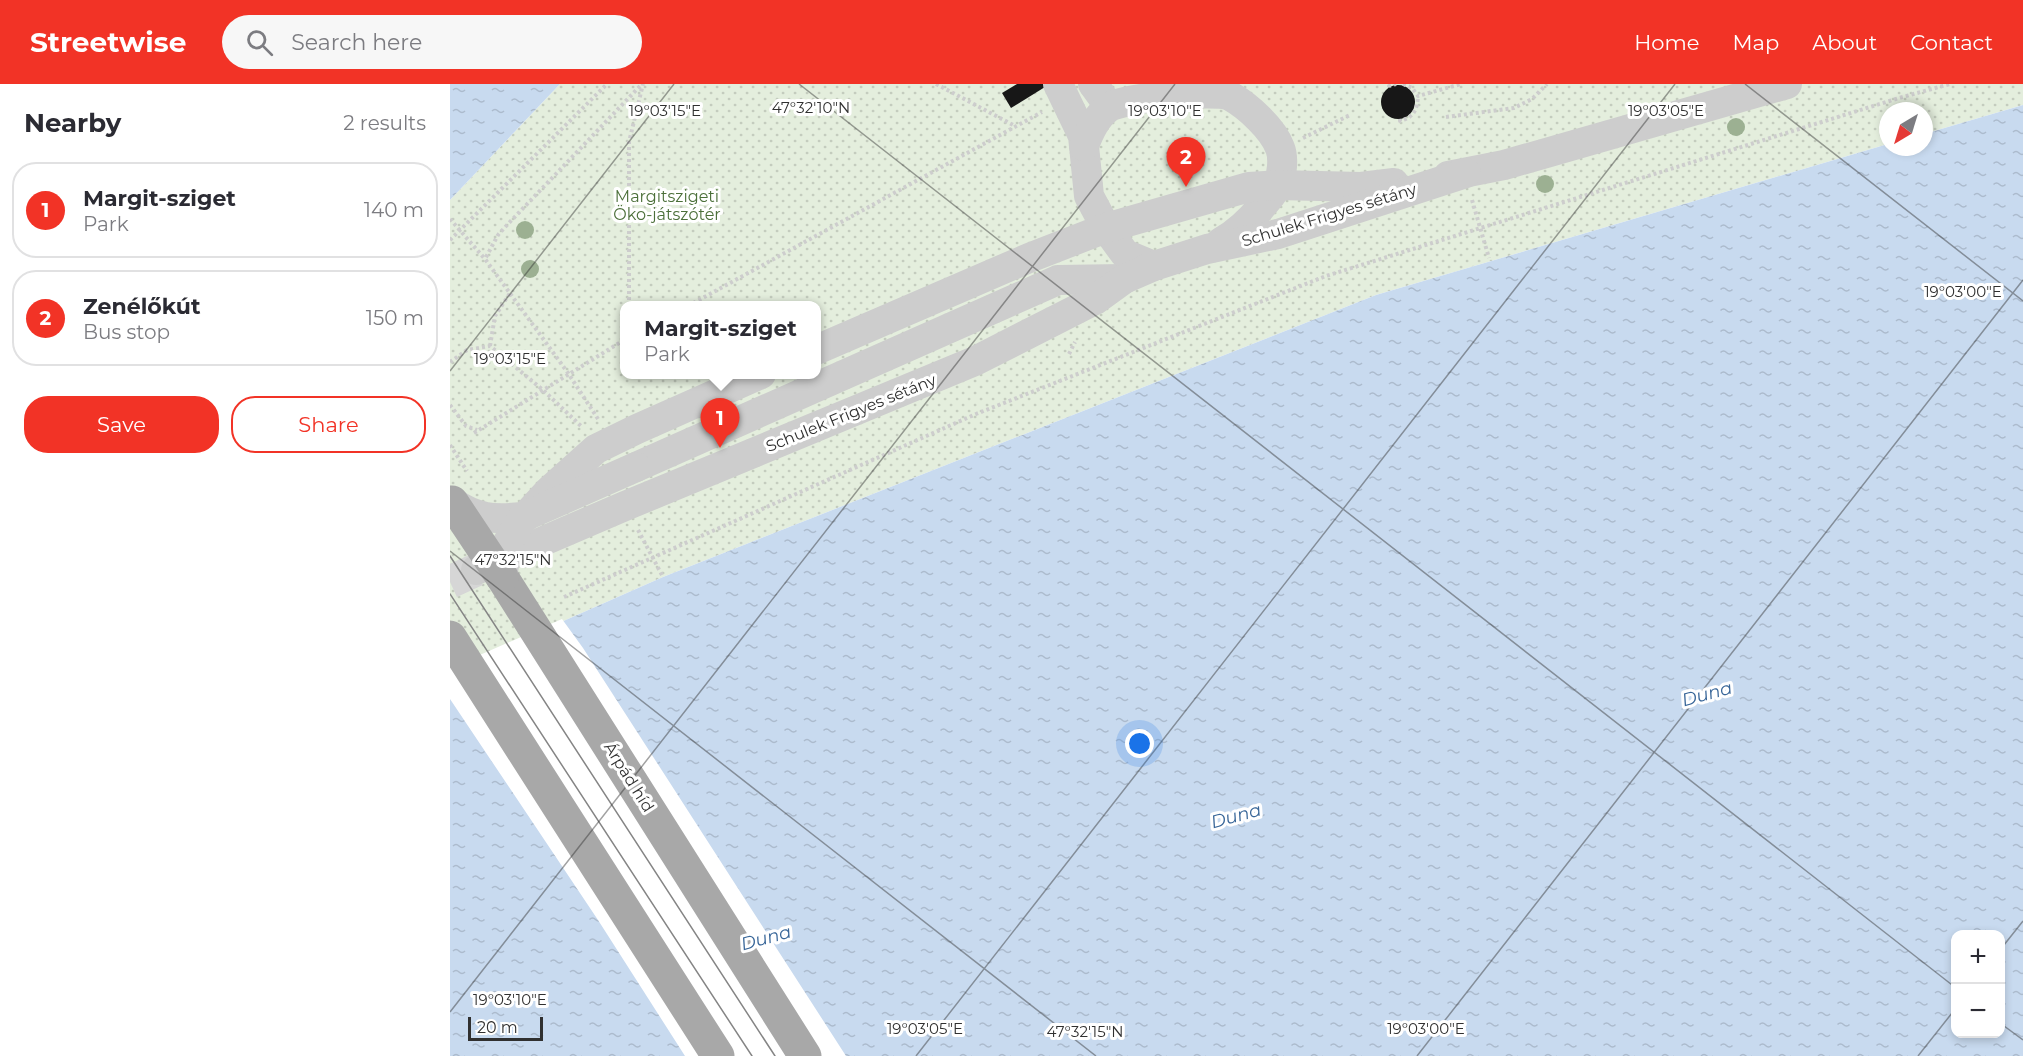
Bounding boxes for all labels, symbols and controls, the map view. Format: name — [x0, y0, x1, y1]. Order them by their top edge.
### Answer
search box — [222, 15, 642, 69]
text: Streetwise — [30, 25, 186, 59]
icon: search — [243, 26, 276, 59]
text: Search here — [291, 29, 422, 56]
text: Home — [1634, 30, 1699, 55]
text: Map — [1732, 30, 1779, 55]
text: About — [1812, 30, 1877, 55]
text: Contact — [1910, 30, 1993, 55]
text: 47°32'10"N — [772, 98, 850, 117]
text: 19°03'15"E — [629, 101, 701, 120]
text: 19°03'10"E — [1128, 101, 1202, 120]
text: 19°03'05"E — [1628, 101, 1704, 120]
north arrow — [1879, 102, 1933, 156]
text: Nearby — [24, 107, 121, 139]
text: 2 results — [343, 111, 426, 135]
pin: 2 — [1166, 138, 1206, 187]
street label: Schulek Frigyes sétány — [1239, 179, 1419, 251]
text: Margit-sziget — [83, 185, 236, 212]
park label: Margitszigeti Öko-játszótér — [613, 187, 721, 224]
text: 1 — [42, 198, 49, 222]
text: 140 m — [364, 198, 424, 222]
text: Park — [83, 212, 129, 236]
text: 19°03'00"E — [1924, 282, 2002, 301]
text: Zenélőkút — [83, 293, 201, 320]
popup — [620, 301, 821, 379]
text: 2 — [40, 306, 51, 330]
text: 150 m — [366, 306, 424, 330]
text: Margit-sziget — [644, 315, 797, 342]
text: Bus stop — [83, 320, 170, 344]
text: Park — [644, 342, 690, 366]
text: 19°03'15"E — [474, 349, 546, 368]
street label: Schulek Frigyes sétány — [763, 370, 939, 456]
button: Save — [24, 396, 219, 453]
button: Share — [231, 396, 426, 453]
pin: 1 — [700, 398, 740, 448]
text: 47°32'15"N — [475, 550, 551, 569]
water label: Duna — [1679, 677, 1735, 711]
your location — [1125, 729, 1154, 758]
street label: Árpád híd — [600, 738, 658, 816]
water label: Duna — [1208, 799, 1264, 833]
water label: Duna — [738, 921, 794, 955]
map controls — [1951, 930, 2005, 1038]
button: + — [1951, 930, 2005, 984]
button: − — [1951, 984, 2005, 1038]
text: 19°03'10"E — [473, 990, 547, 1009]
scale bar — [468, 1014, 543, 1042]
text: 20 m — [477, 1018, 518, 1037]
text: 19°03'05"E — [887, 1019, 963, 1038]
text: 19°03'00"E — [1387, 1019, 1465, 1038]
text: 47°32'15"N — [1047, 1022, 1123, 1041]

